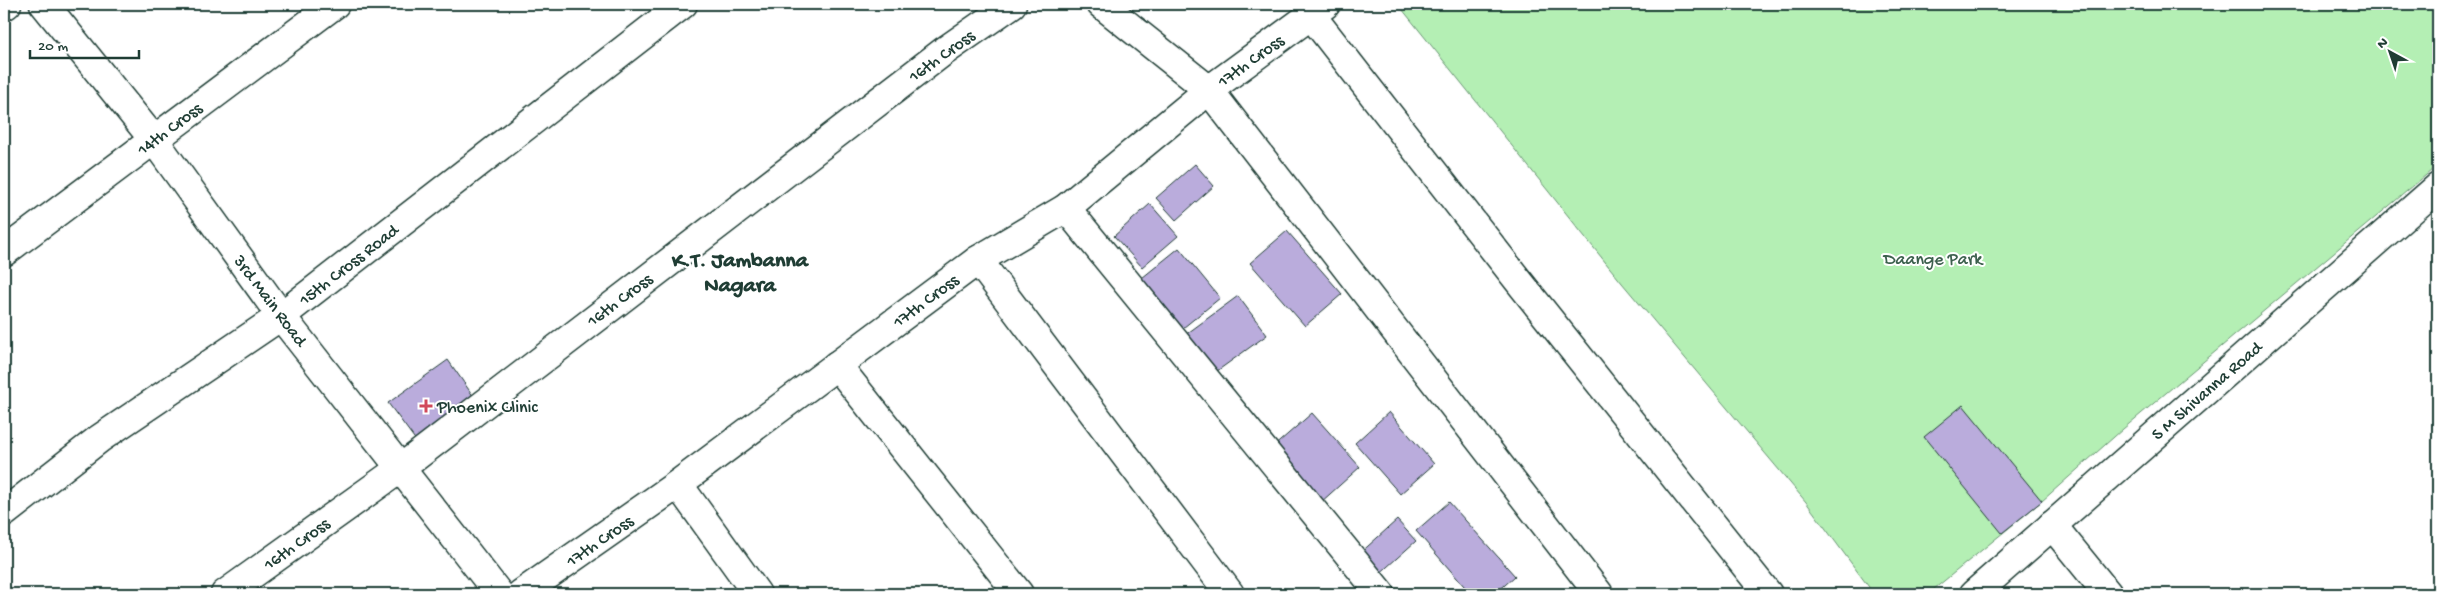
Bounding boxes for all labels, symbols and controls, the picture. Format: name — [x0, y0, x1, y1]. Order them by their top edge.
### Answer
street label: 16th Cross — [905, 25, 981, 89]
scale bar — [30, 28, 139, 60]
north arrow — [2364, 28, 2414, 78]
street label: 17th Cross — [1213, 30, 1290, 94]
text: N — [2374, 35, 2392, 53]
text: 20 m — [38, 38, 68, 56]
street label: 14th Cross — [133, 98, 208, 162]
street label: 15th Cross Road — [295, 220, 405, 312]
district label: K.T. Jambanna Nagara — [671, 249, 810, 300]
park label: Daange Park — [1883, 250, 1984, 271]
street label: 3rd Main Road — [227, 251, 311, 353]
street label: 16th Cross — [583, 269, 658, 333]
street label: 17th Cross — [889, 270, 965, 334]
street label: S M Shivanna Road — [2148, 337, 2268, 446]
place label: Phoenix Clinic — [436, 398, 538, 419]
marker: Phoenix Clinic — [419, 399, 433, 413]
street label: 17th Cross — [562, 511, 639, 573]
street label: 16th Cross — [260, 513, 336, 577]

